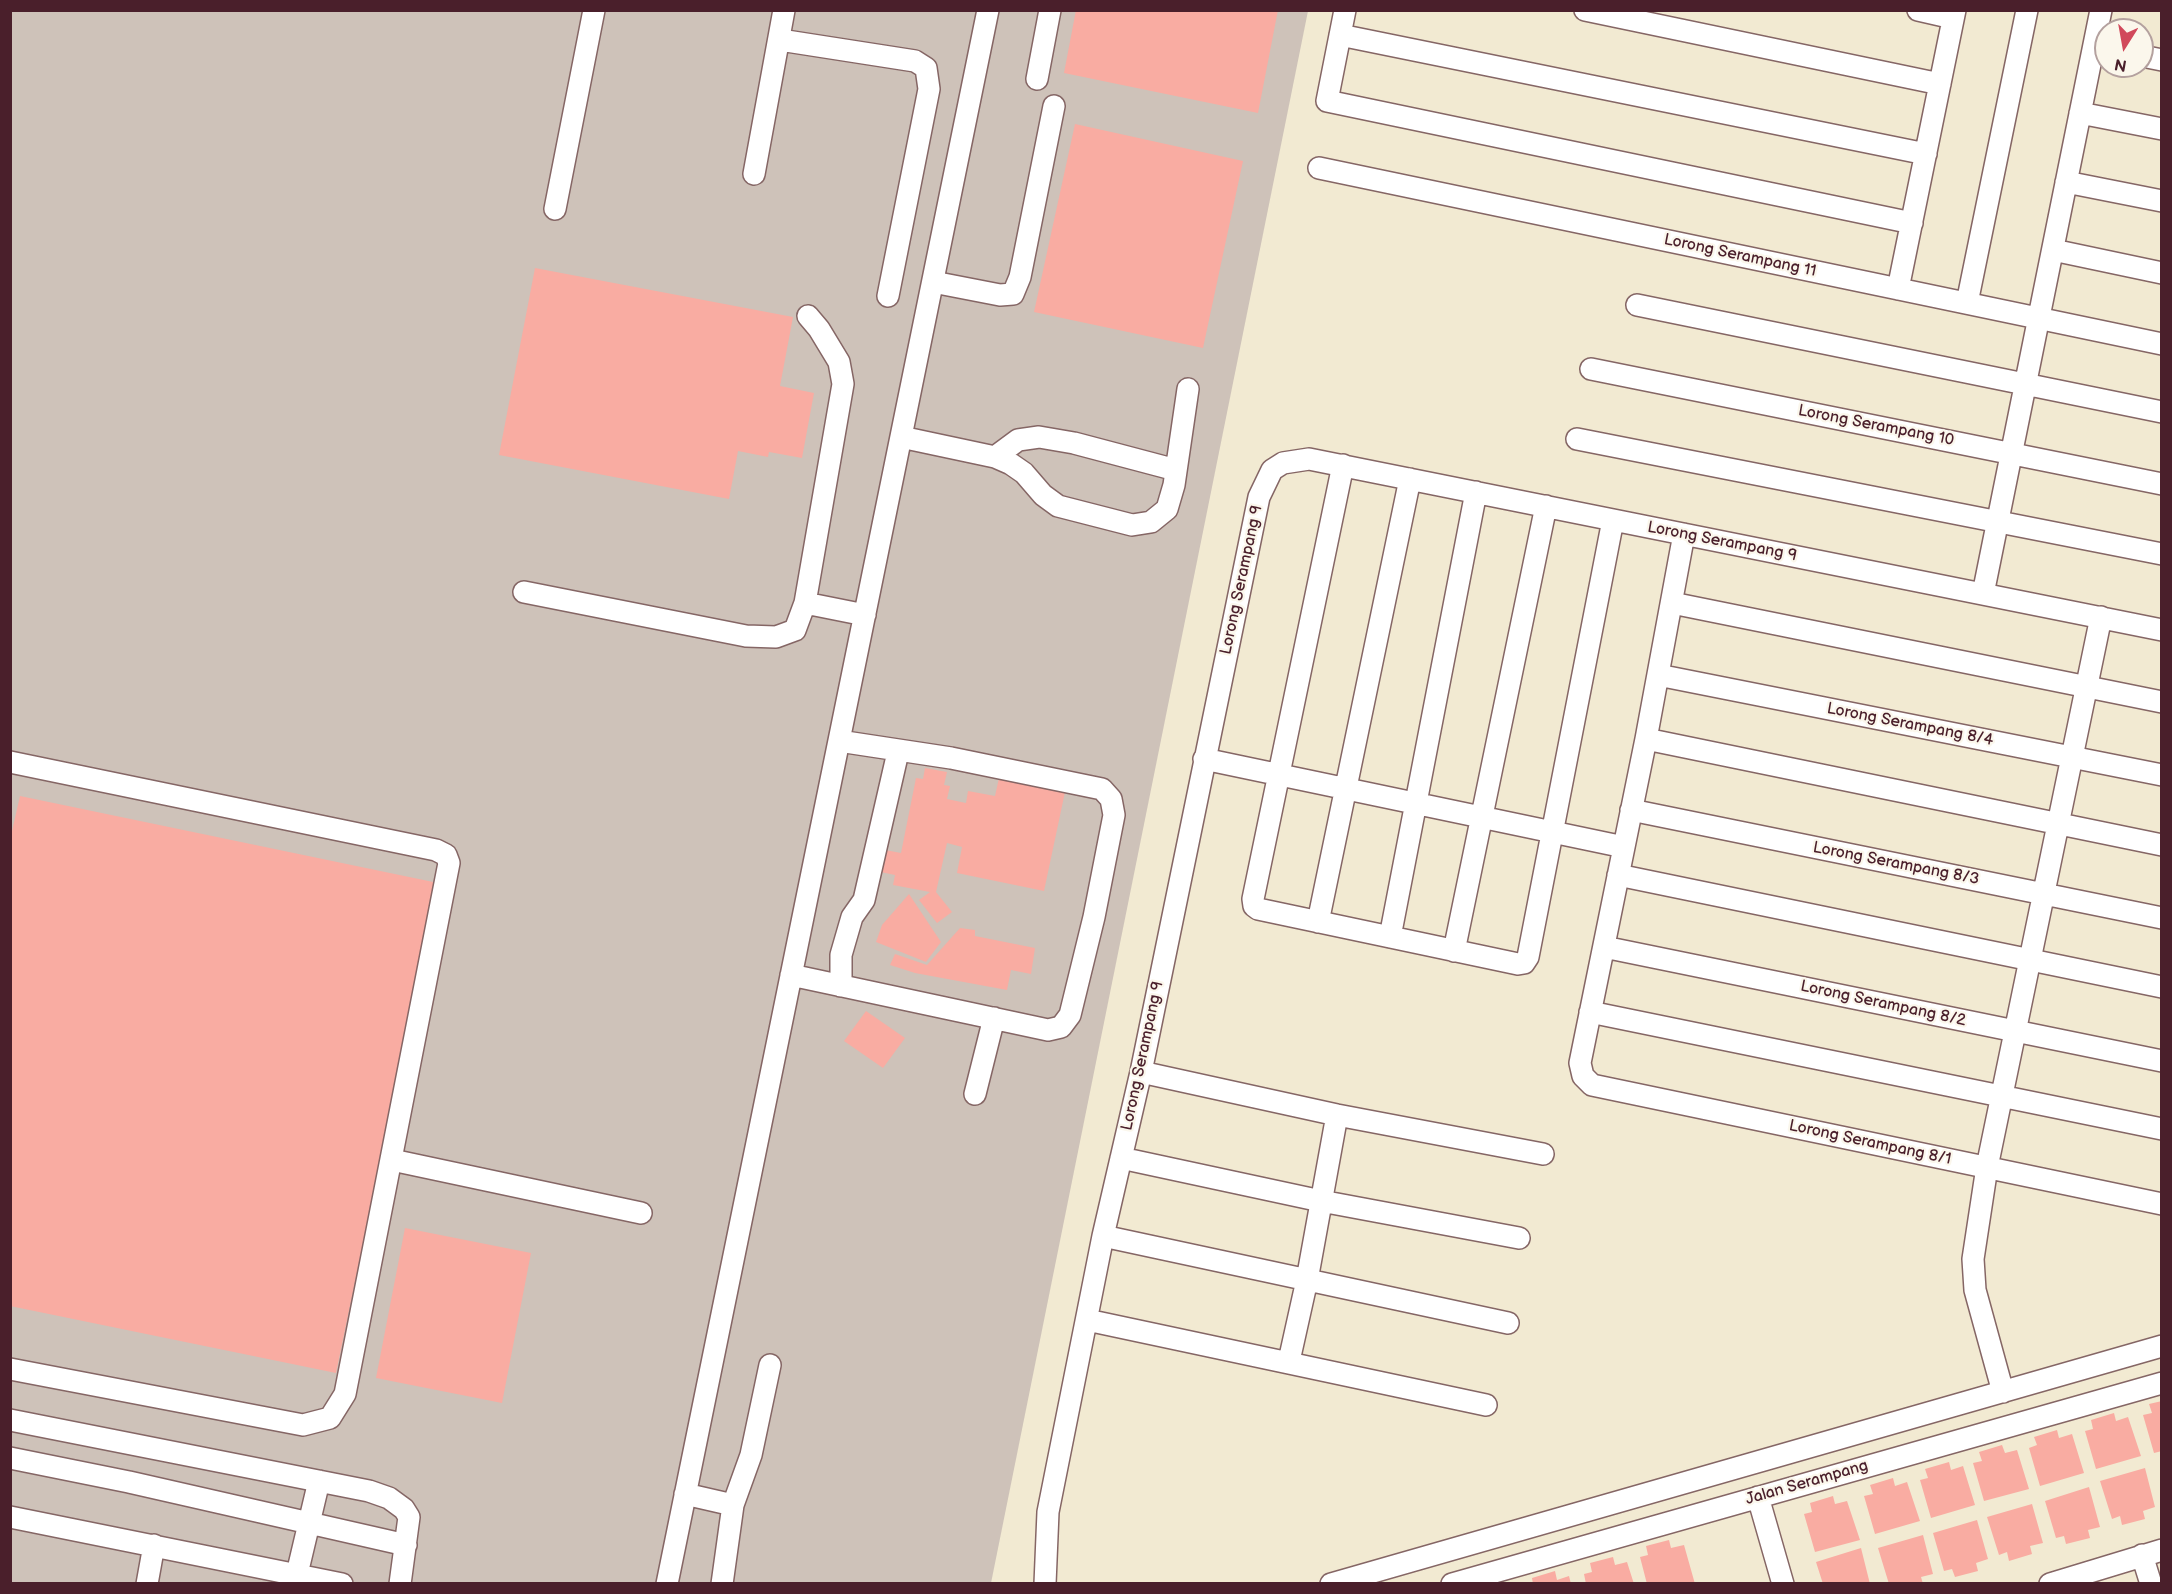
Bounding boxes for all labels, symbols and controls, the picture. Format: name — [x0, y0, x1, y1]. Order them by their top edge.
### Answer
north arrow — [2094, 18, 2154, 78]
text: N — [2113, 54, 2129, 75]
street label: Lorong Serampang 11 — [1662, 230, 1818, 282]
street label: Lorong Serampang 10 — [1796, 401, 1956, 451]
street label: Lorong Serampang 9 — [1217, 504, 1267, 656]
street label: Lorong Serampang 9 — [1646, 518, 1798, 566]
street label: Lorong Serampang 8/4 — [1825, 699, 1995, 751]
street label: Lorong Serampang 8/3 — [1811, 838, 1981, 890]
street label: Lorong Serampang 8/2 — [1798, 977, 1968, 1031]
street label: Lorong Serampang 9 — [1118, 980, 1168, 1132]
street label: Lorong Serampang 8/1 — [1787, 1116, 1953, 1170]
street label: Jalan Serampang — [1744, 1456, 1870, 1510]

